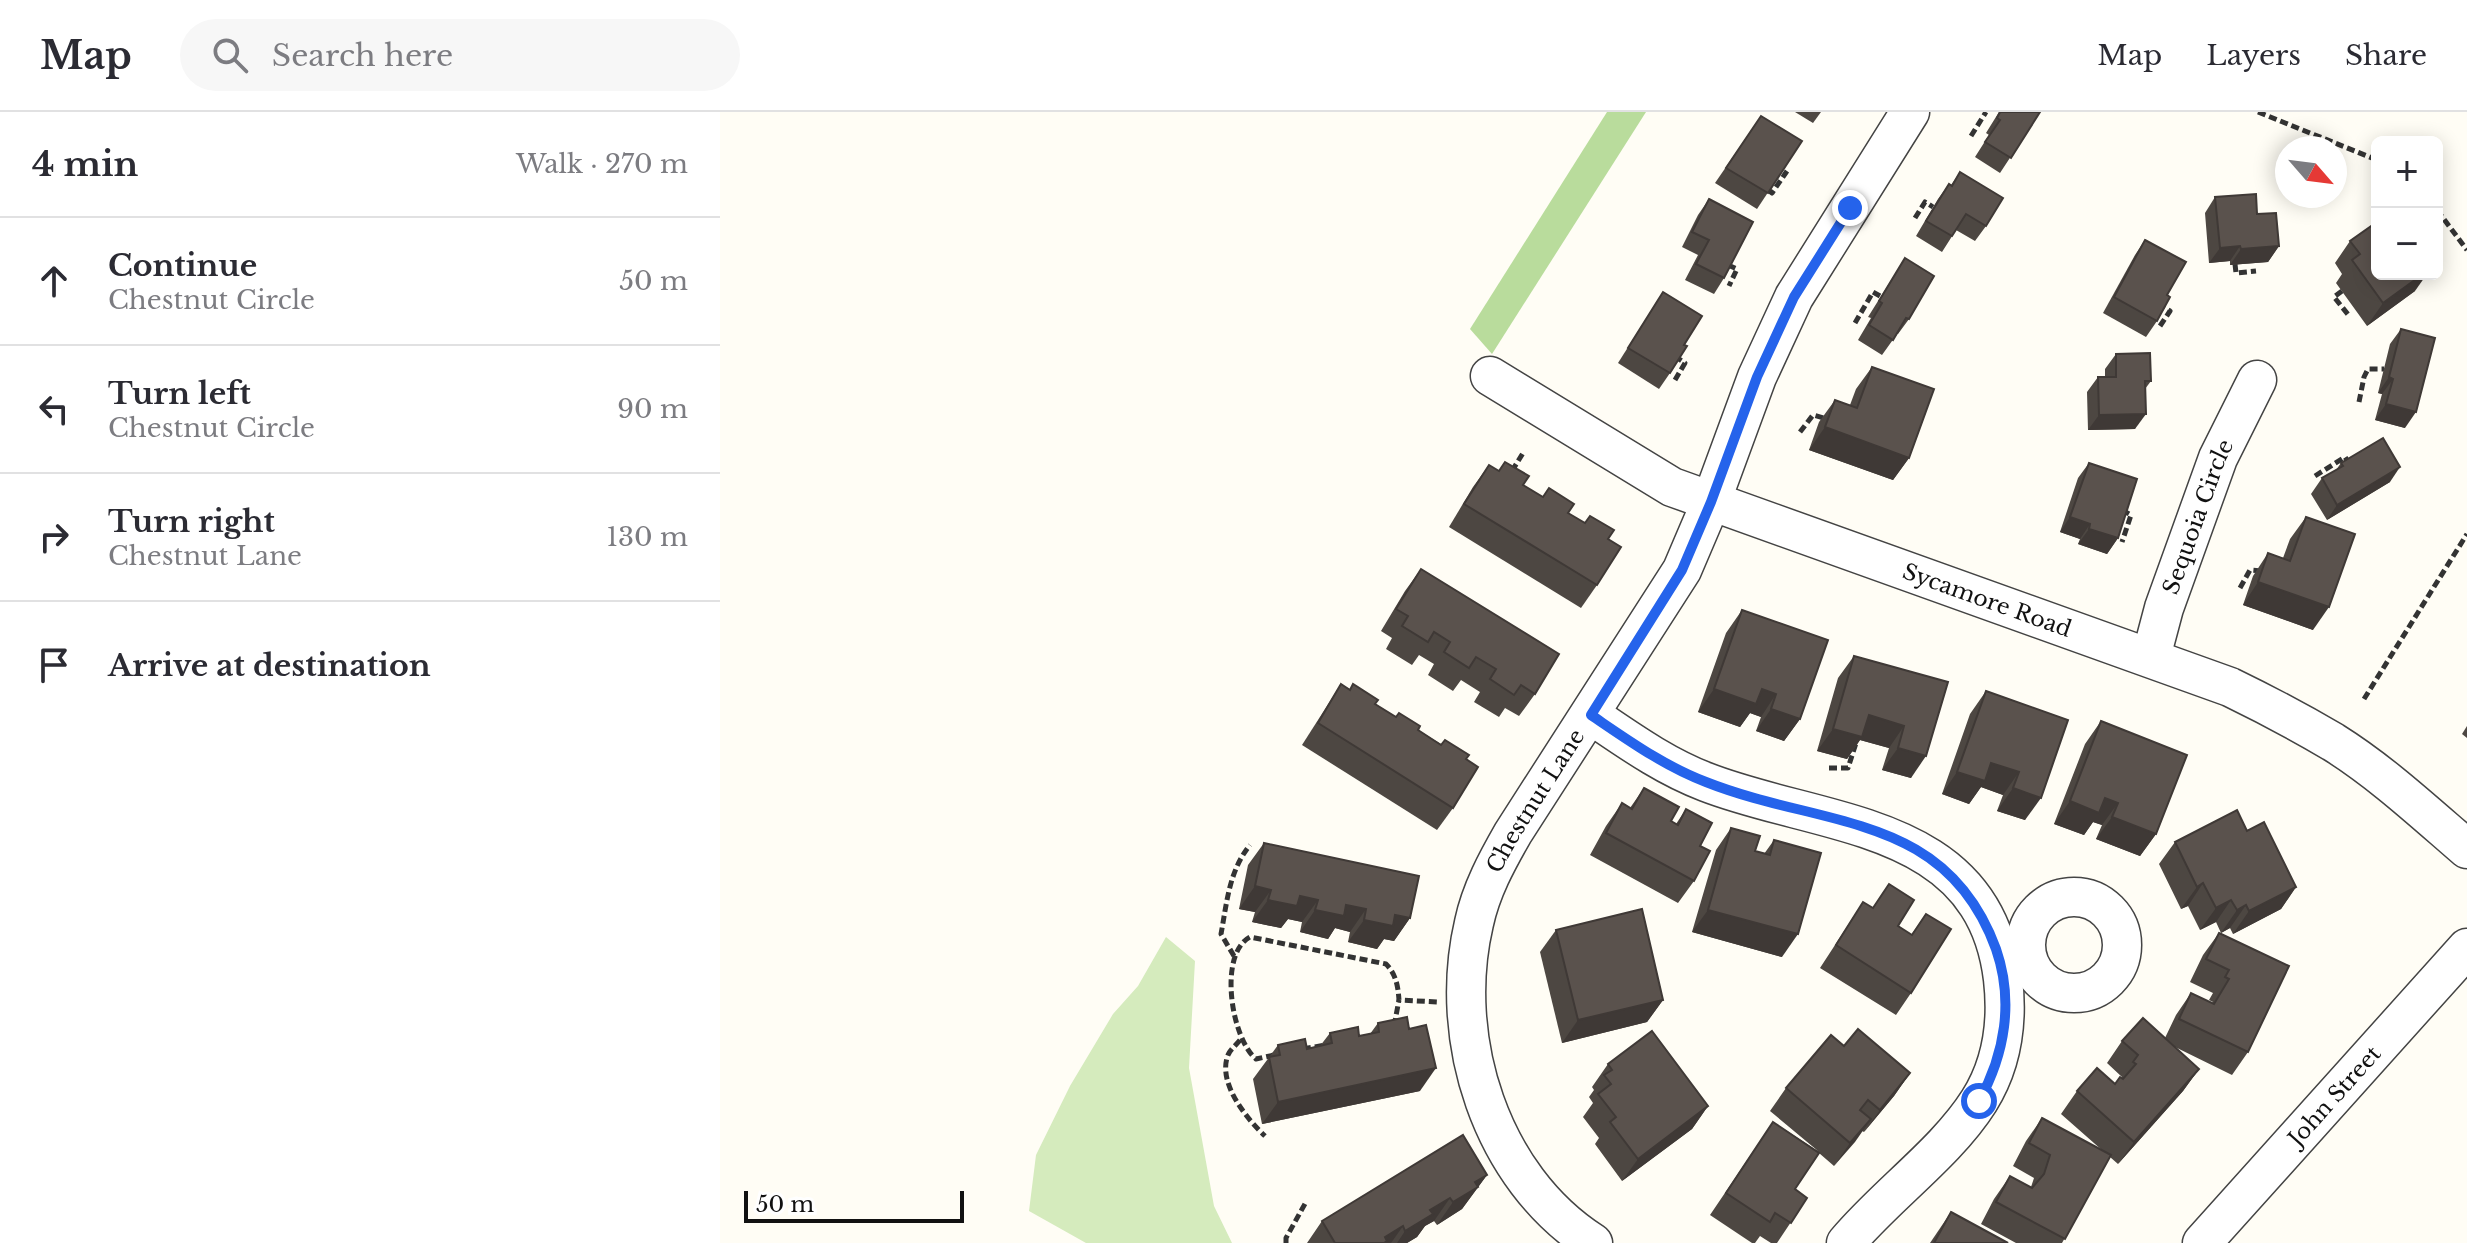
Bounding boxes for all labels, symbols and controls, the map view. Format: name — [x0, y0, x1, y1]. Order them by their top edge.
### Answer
search box — [180, 19, 740, 91]
text: Map — [40, 32, 132, 79]
icon: search — [208, 33, 252, 77]
text: Search here — [272, 37, 453, 74]
text: Map — [2097, 38, 2162, 73]
text: Layers — [2206, 38, 2301, 73]
text: Share — [2345, 38, 2427, 73]
north arrow — [2275, 136, 2347, 208]
map controls — [2371, 136, 2443, 280]
button: + — [2371, 136, 2443, 208]
text: 4 min — [32, 143, 138, 185]
text: Walk · 270 m — [516, 148, 688, 180]
route end — [1832, 190, 1868, 226]
button: − — [2371, 208, 2443, 280]
text: Continue — [108, 247, 257, 284]
icon: ahead — [32, 259, 76, 303]
text: 50 m — [619, 265, 688, 297]
text: Chestnut Circle — [108, 284, 315, 316]
text: Turn left — [108, 375, 251, 412]
icon: left — [32, 387, 76, 431]
text: 90 m — [617, 393, 688, 425]
text: Chestnut Circle — [108, 412, 315, 444]
street label: Sequoia Circle — [2157, 435, 2239, 598]
text: Turn right — [108, 503, 275, 540]
icon: right — [32, 515, 76, 559]
text: 130 m — [606, 521, 688, 553]
text: Chestnut Lane — [108, 540, 302, 572]
street label: Sycamore Road — [1899, 557, 2075, 643]
icon: arrive — [32, 643, 76, 687]
text: Arrive at destination — [108, 647, 431, 684]
street label: Chestnut Lane — [1480, 724, 1590, 877]
street label: John Street — [2280, 1040, 2387, 1154]
route start — [1961, 1083, 1997, 1119]
scale bar — [744, 1187, 964, 1223]
text: 50 m — [756, 1191, 814, 1218]

